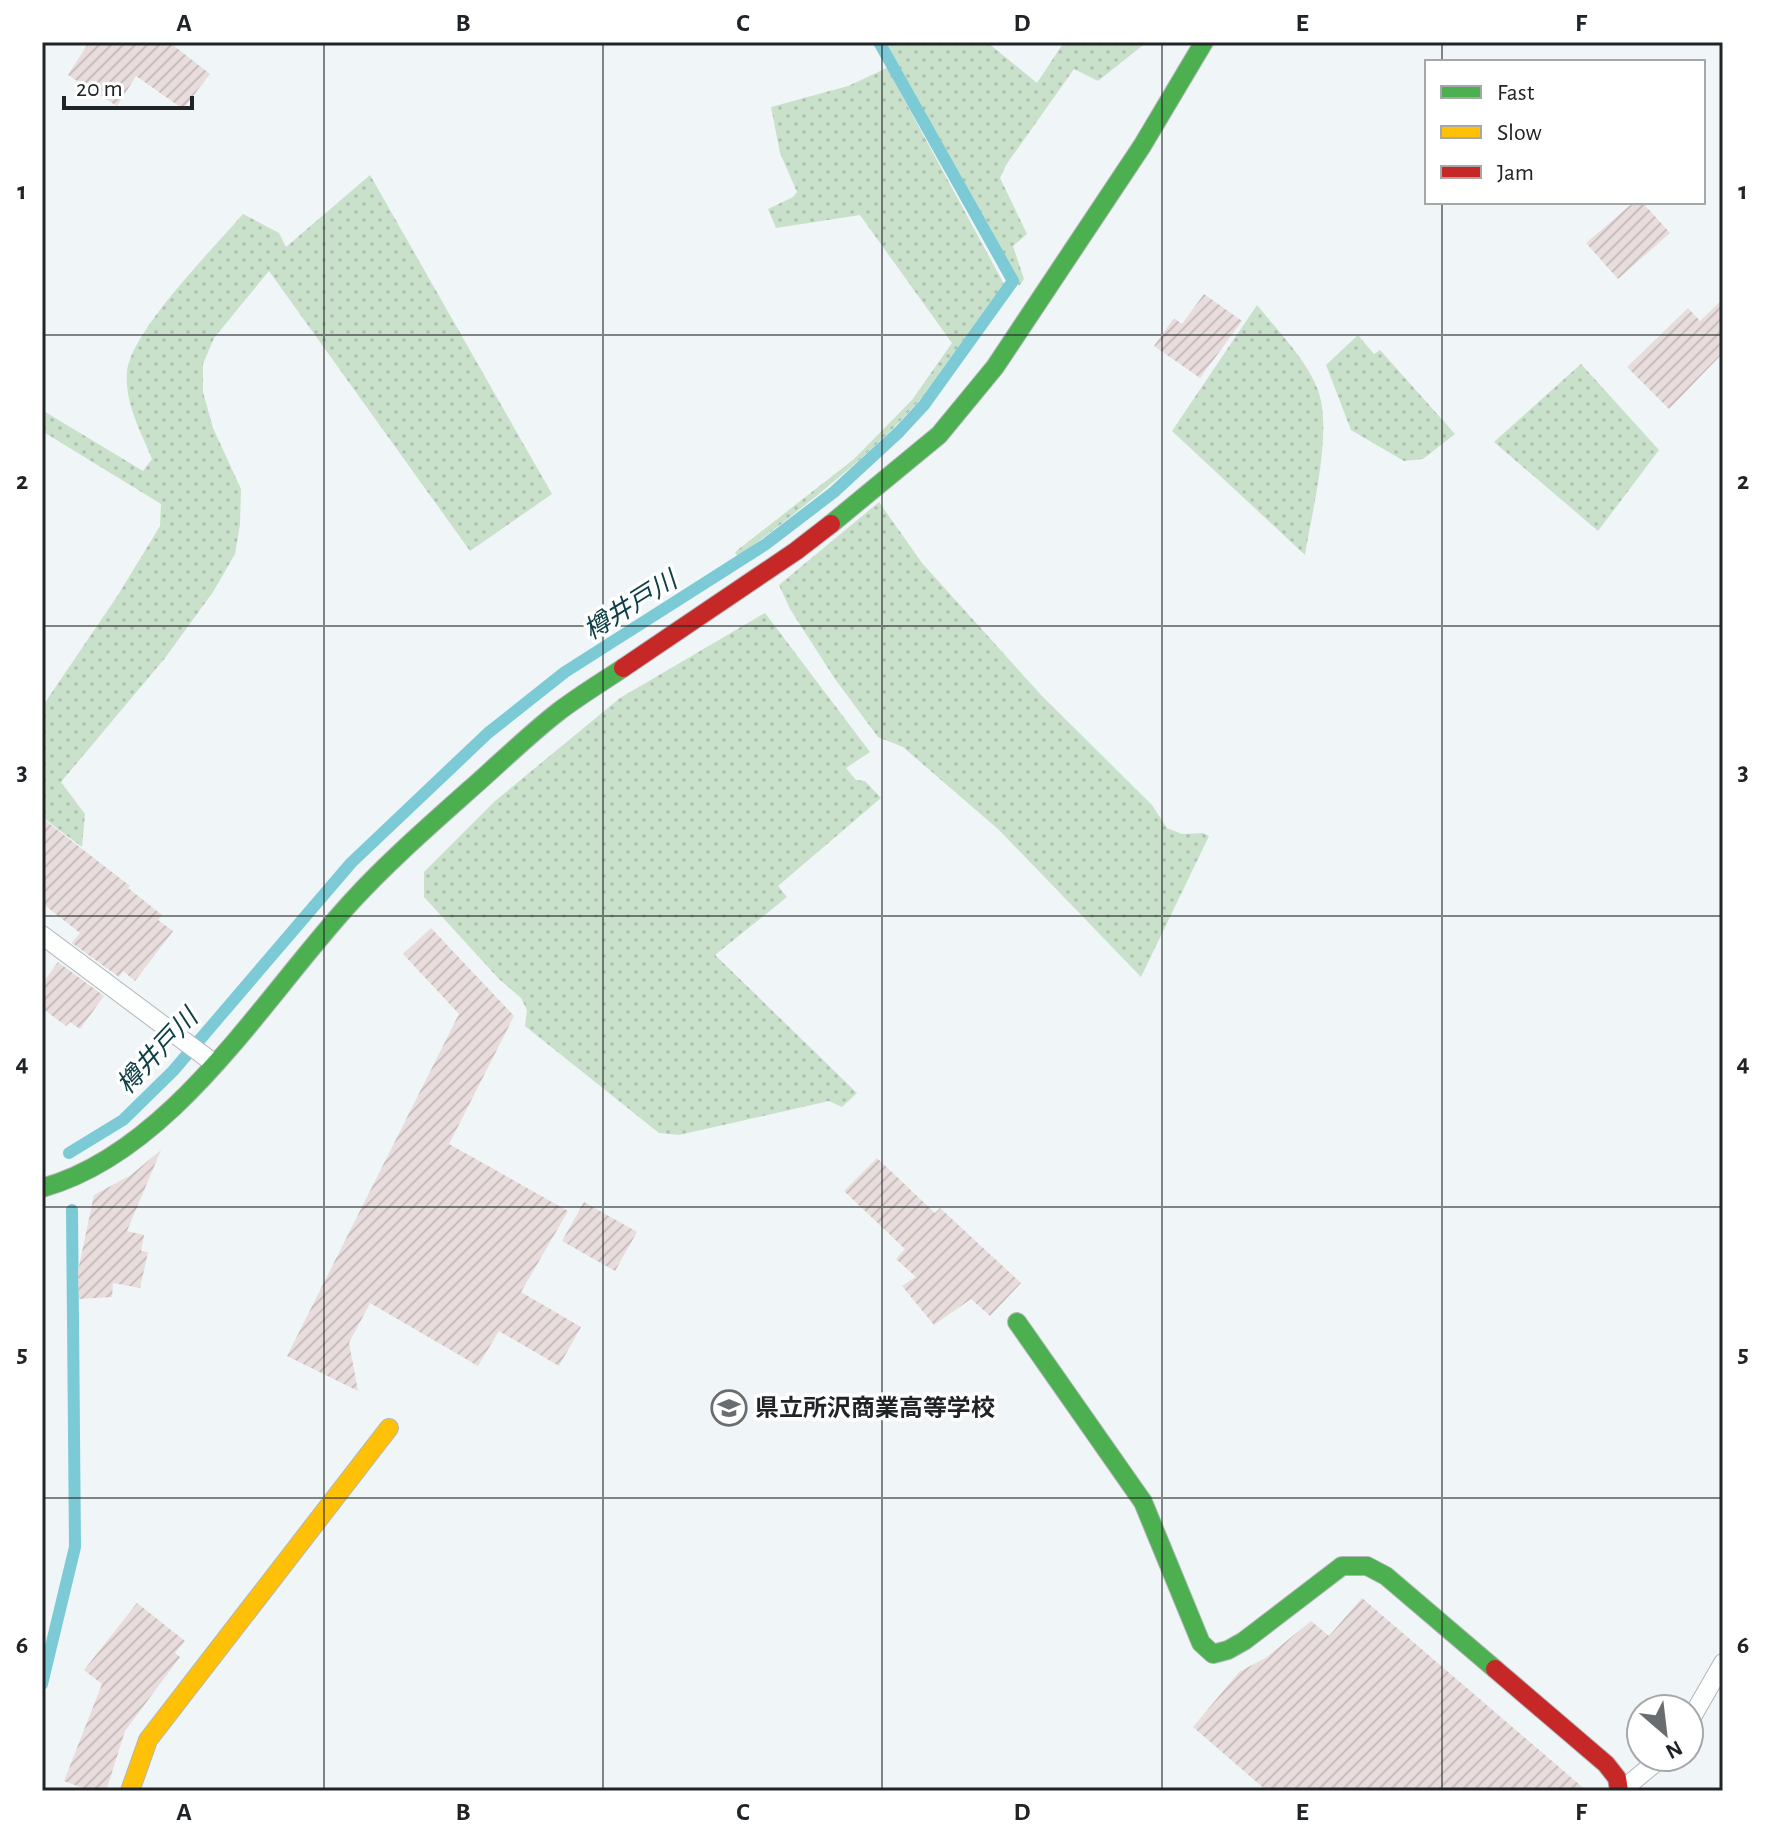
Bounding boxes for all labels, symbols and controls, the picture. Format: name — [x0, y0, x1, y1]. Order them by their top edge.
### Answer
text: A — [176, 10, 192, 36]
text: B — [455, 10, 471, 36]
text: C — [736, 10, 750, 36]
text: D — [1013, 10, 1031, 36]
text: E — [1295, 10, 1309, 36]
text: F — [1575, 10, 1588, 36]
scale bar — [64, 60, 192, 110]
legend — [1425, 60, 1705, 204]
text: 20 m — [76, 77, 123, 101]
text: Fast — [1497, 81, 1535, 105]
text: Slow — [1497, 121, 1542, 145]
text: Jam — [1497, 161, 1534, 185]
text: 1 — [17, 178, 27, 204]
text: 1 — [1738, 178, 1748, 204]
text: 2 — [16, 468, 28, 494]
text: 2 — [1737, 468, 1749, 494]
water label: 樽井戸川 — [579, 565, 684, 644]
text: 3 — [16, 759, 28, 785]
text: 3 — [1737, 759, 1749, 785]
water label: 樽井戸川 — [112, 1002, 205, 1099]
text: 4 — [15, 1050, 29, 1076]
text: 4 — [1736, 1050, 1750, 1076]
text: 5 — [16, 1341, 28, 1367]
text: 5 — [1737, 1341, 1749, 1367]
school or university icon: 県立所沢商業高等学校 — [710, 1389, 748, 1427]
place label: 県立所沢商業高等学校 — [755, 1395, 995, 1421]
text: 6 — [16, 1632, 28, 1658]
text: 6 — [1737, 1632, 1749, 1658]
north arrow — [1625, 1693, 1705, 1773]
text: N — [1662, 1736, 1686, 1763]
text: A — [176, 1799, 192, 1825]
text: B — [455, 1799, 471, 1825]
text: C — [736, 1799, 750, 1825]
text: D — [1013, 1799, 1031, 1825]
text: E — [1295, 1799, 1309, 1825]
text: F — [1575, 1799, 1588, 1825]

